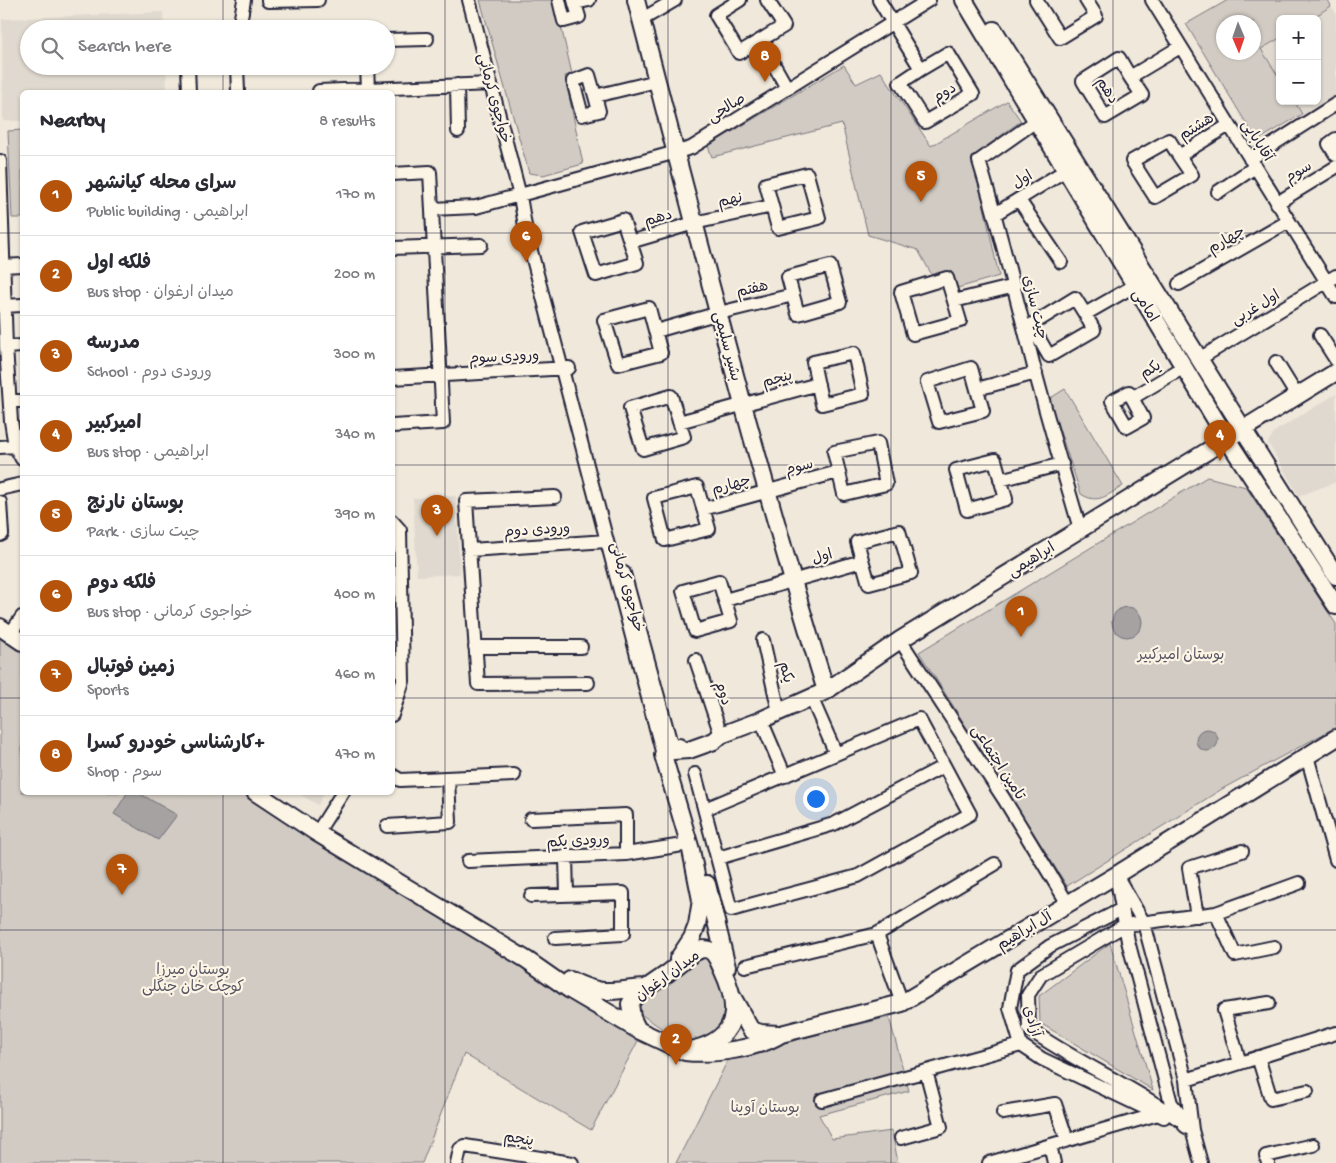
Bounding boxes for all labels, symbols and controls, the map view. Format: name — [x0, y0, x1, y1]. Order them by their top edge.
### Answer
north arrow — [1216, 15, 1261, 60]
map controls — [1276, 15, 1321, 105]
button: + — [1276, 15, 1321, 60]
search box — [20, 20, 395, 75]
icon: search — [38, 34, 66, 62]
text: Search here — [78, 36, 172, 59]
pin: 8 — [749, 41, 781, 82]
street label: خواجوی کرمانی — [472, 51, 514, 146]
button: − — [1276, 60, 1321, 105]
street label: دهم — [1090, 74, 1121, 108]
street label: دوم — [930, 80, 961, 108]
street label: صالحی — [705, 90, 749, 127]
text: Nearby — [40, 110, 105, 135]
street label: هشتم — [1176, 110, 1218, 146]
text: 8 results — [319, 113, 375, 132]
street label: آقابابایی — [1237, 116, 1278, 166]
street label: سوم — [1282, 158, 1316, 189]
pin: 5 — [905, 161, 937, 202]
street label: اول — [1010, 168, 1037, 194]
text: سرای محله کیانشهر — [87, 173, 236, 196]
text: 1 — [53, 186, 59, 205]
text: 170 m — [336, 186, 375, 205]
street label: نهم — [717, 190, 744, 213]
text: Public building · ابراهیمی — [87, 204, 249, 223]
street label: دهم — [642, 206, 675, 232]
pin: 6 — [510, 221, 542, 262]
street label: چهارم — [1205, 223, 1249, 258]
text: فلکه اول — [87, 253, 151, 276]
text: 2 — [52, 266, 60, 285]
text: 200 m — [334, 266, 375, 285]
street label: چیت سازی — [1017, 274, 1051, 341]
street label: هفتم — [735, 278, 770, 303]
text: Bus stop · میدان ارغوان — [87, 284, 234, 303]
street label: امامی — [1127, 286, 1161, 326]
street label: اول غربی — [1228, 287, 1284, 330]
street label: بشیر سلیمی — [708, 310, 744, 383]
text: مدرسه — [87, 333, 140, 356]
text: 3 — [52, 346, 60, 365]
text: 300 m — [333, 346, 375, 365]
street label: ورودی سوم — [469, 347, 540, 370]
street label: یکم — [1137, 358, 1165, 385]
text: School · ورودی دوم — [87, 364, 212, 383]
street label: پنجم — [761, 367, 795, 393]
text: امیرکبیر — [87, 413, 141, 436]
pin: 4 — [1204, 420, 1236, 461]
text: 4 — [52, 426, 60, 445]
text: 340 m — [335, 426, 375, 445]
text: Bus stop · ابراهیمی — [87, 444, 209, 463]
street label: سوم — [783, 456, 816, 481]
street label: چهارم — [710, 472, 753, 500]
text: بوستان نارنج — [87, 493, 184, 516]
pin: 3 — [421, 495, 453, 536]
text: 5 — [52, 506, 60, 525]
text: 390 m — [334, 506, 375, 525]
street label: ورودی دوم — [503, 520, 571, 543]
text: Park · چیت سازی — [87, 524, 200, 543]
street label: ابراهیمی — [1005, 539, 1059, 582]
street label: خواجوی کرمانی — [605, 540, 647, 635]
street label: اول — [810, 546, 835, 570]
text: فلکه دوم — [87, 573, 156, 596]
text: 6 — [52, 586, 60, 605]
text: 400 m — [334, 586, 375, 605]
pin: 1 — [1005, 596, 1037, 637]
text: Bus stop · خواجوی کرمانی — [87, 604, 252, 623]
park label: بوستان امیرکبیر — [1136, 647, 1224, 665]
text: زمین فوتبال — [87, 657, 175, 680]
street label: یکم — [773, 660, 796, 685]
text: 7 — [52, 666, 60, 685]
text: 460 m — [335, 666, 375, 685]
street label: دوم — [709, 679, 734, 708]
text: Sports — [87, 682, 129, 701]
street label: تامین اجتماعی — [966, 722, 1029, 804]
text: کارشناسی خودرو کسرا+ — [87, 733, 264, 756]
text: 8 — [52, 746, 60, 765]
text: 470 m — [335, 746, 375, 765]
text: Shop · سوم — [87, 764, 162, 783]
your location — [803, 786, 829, 812]
street label: ورودی یکم — [546, 831, 610, 854]
pin: 7 — [106, 854, 138, 895]
street label: آل ابراهیم — [994, 907, 1057, 956]
street label: میدان ارغوان — [632, 947, 704, 1006]
park label: بوستان میرزا کوچک خان جنگلی — [142, 962, 244, 997]
street label: آزادی — [1018, 1003, 1046, 1041]
pin: 2 — [660, 1024, 692, 1065]
park label: بوستان آوینا — [730, 1099, 800, 1118]
street label: پنجم — [502, 1129, 535, 1152]

